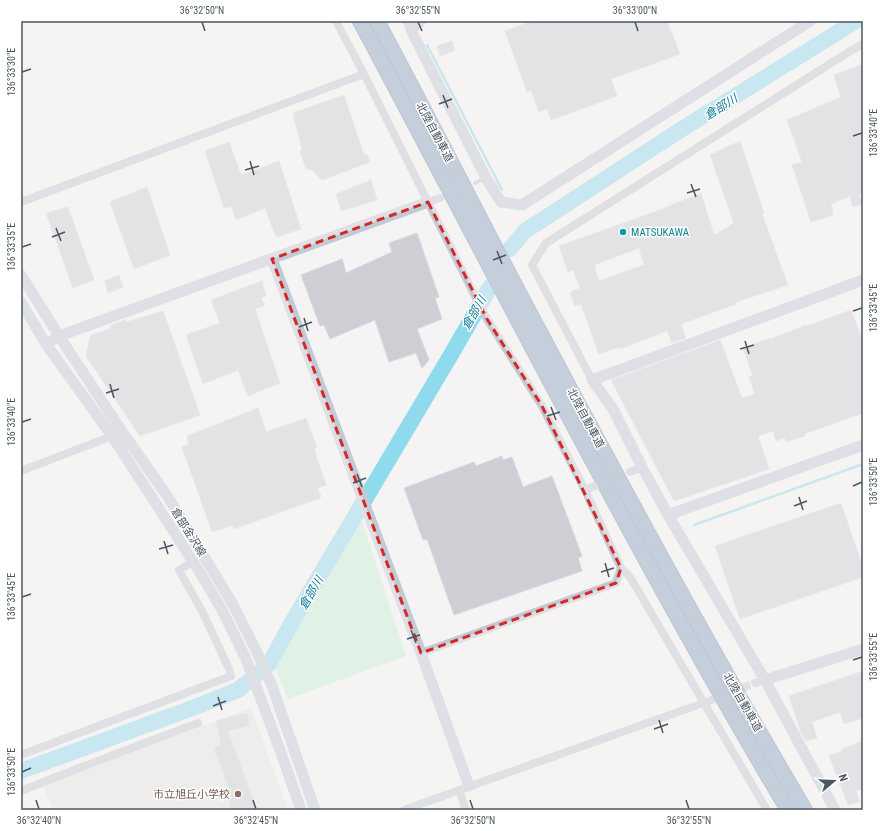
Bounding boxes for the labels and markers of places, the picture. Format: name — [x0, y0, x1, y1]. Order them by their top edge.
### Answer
place label: MATSUKAWA — [631, 226, 690, 239]
marker: MATSUKAWA — [618, 227, 628, 237]
place label: 市立旭丘小学校 — [153, 788, 230, 801]
marker: 市立旭丘小学校 — [233, 789, 243, 799]

